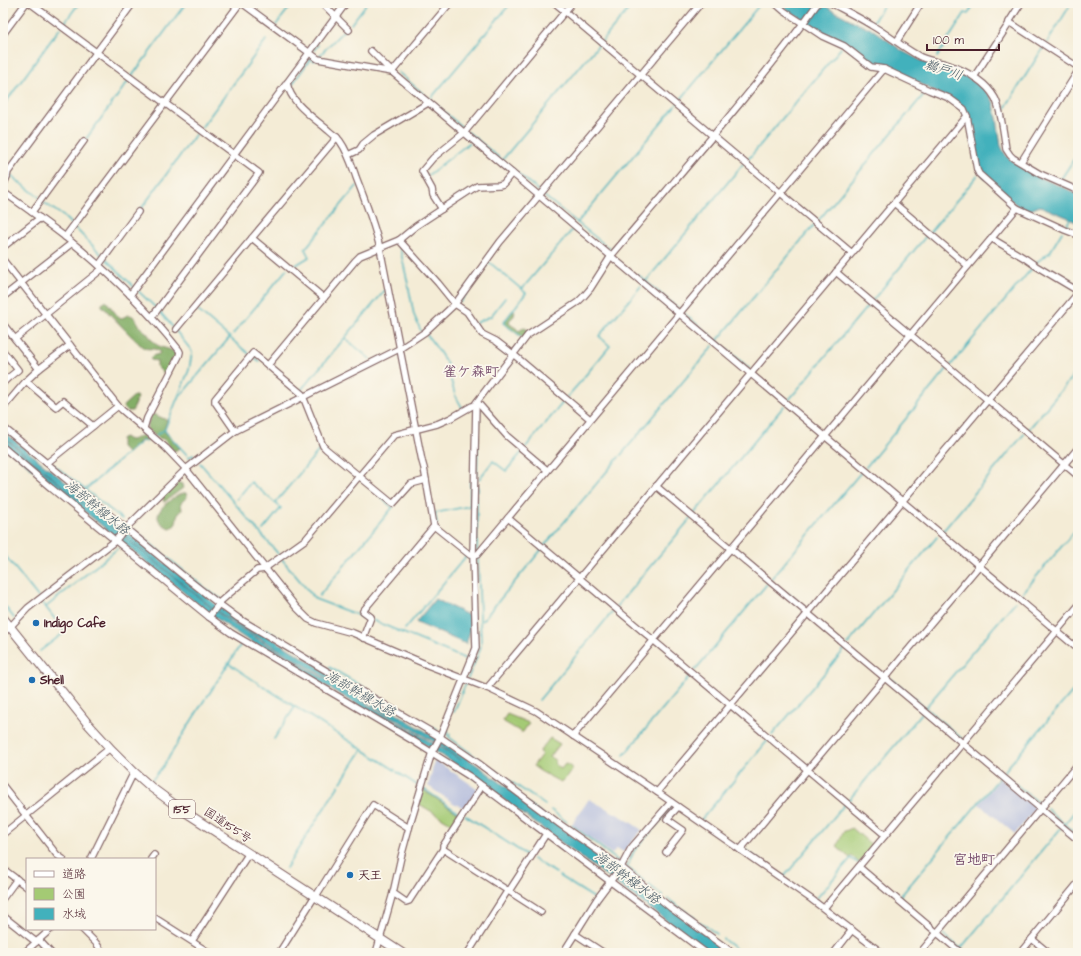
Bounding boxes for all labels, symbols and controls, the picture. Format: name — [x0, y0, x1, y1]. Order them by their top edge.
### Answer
scale bar — [927, 26, 999, 52]
text: 100 m — [933, 32, 964, 49]
water label: 鵜戸川 — [922, 55, 965, 85]
district label: 雀ケ森町 — [443, 362, 499, 382]
water label: 海部幹線水路 — [61, 476, 134, 540]
place label: Indigo Cafe — [44, 615, 106, 634]
marker: Indigo Cafe — [31, 618, 41, 628]
water label: 海部幹線水路 — [322, 667, 400, 722]
place label: Shell — [39, 672, 64, 689]
marker: Shell — [27, 675, 37, 685]
road number: 155 — [169, 800, 195, 818]
street label: 国道155号 — [200, 803, 255, 847]
water label: 海部幹線水路 — [591, 847, 665, 909]
district label: 宮地町 — [953, 850, 995, 870]
legend — [26, 858, 156, 930]
text: 道路 — [62, 866, 86, 883]
place label: 天王 — [358, 867, 382, 884]
marker: 天王 — [345, 870, 355, 880]
text: 公園 — [62, 886, 86, 903]
text: 水域 — [62, 906, 86, 923]

